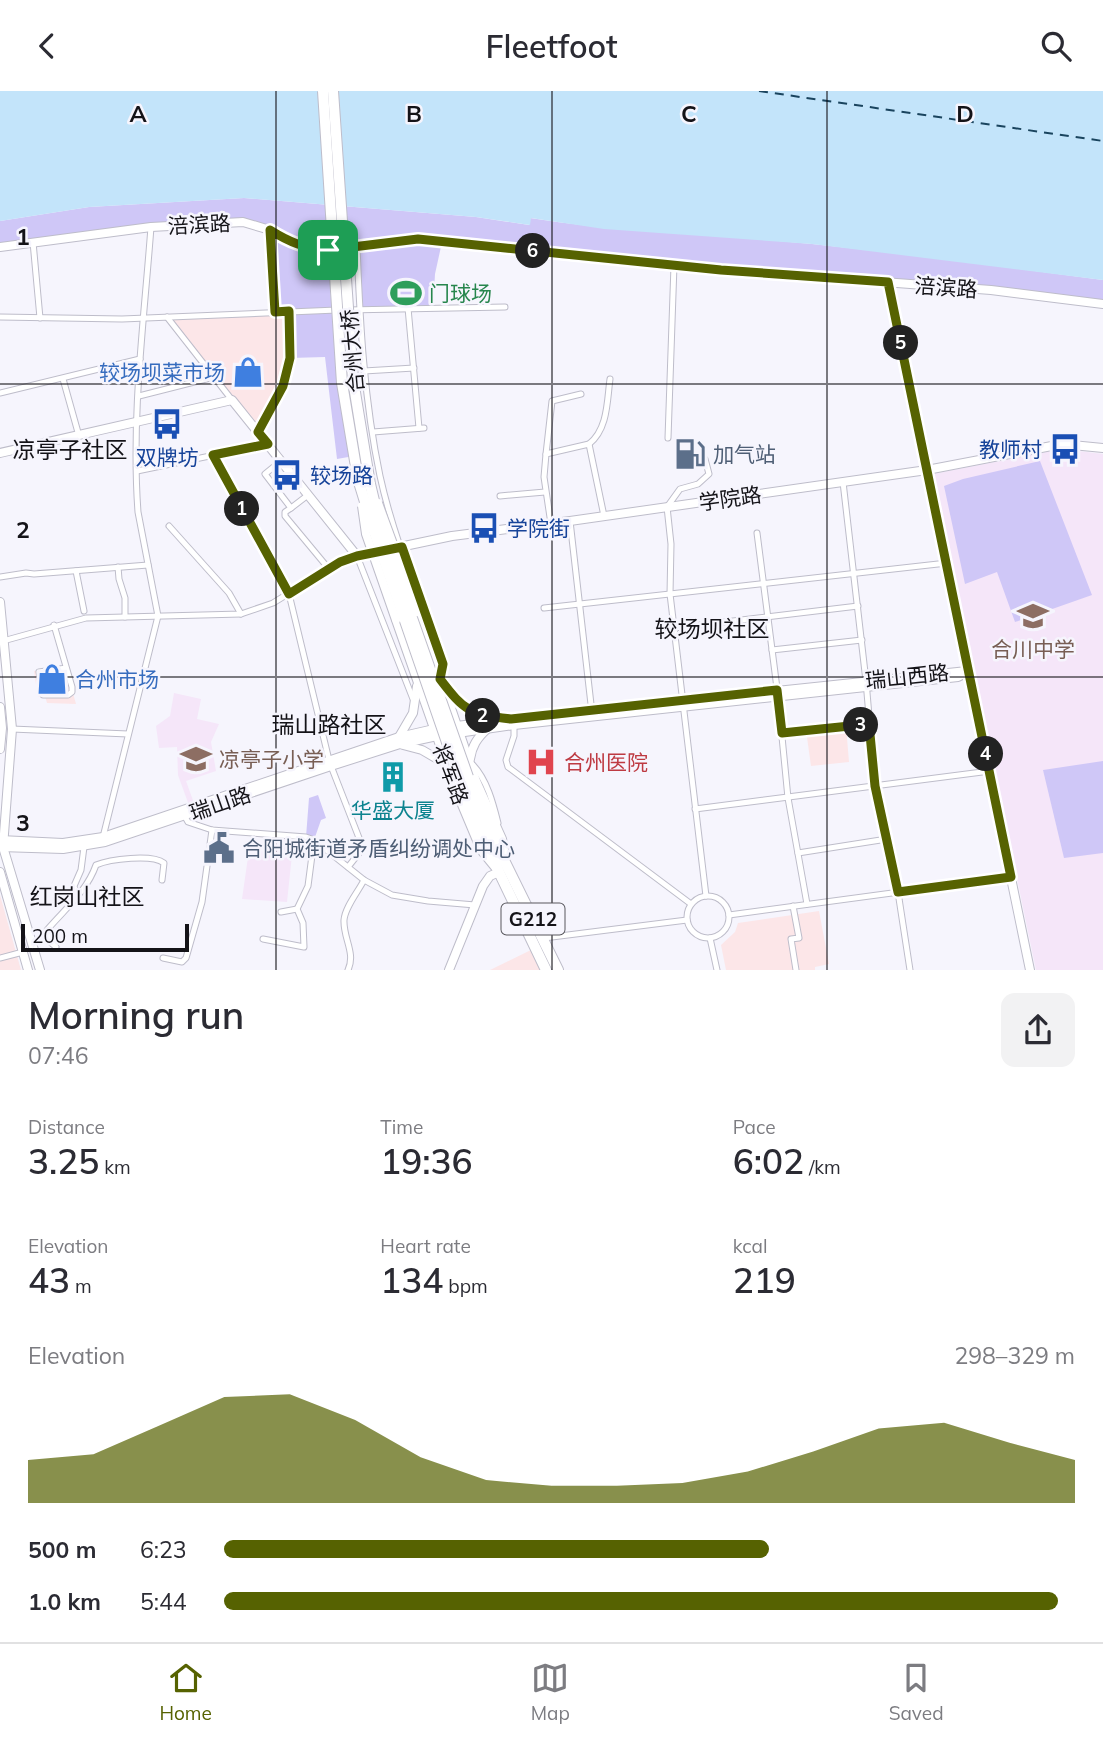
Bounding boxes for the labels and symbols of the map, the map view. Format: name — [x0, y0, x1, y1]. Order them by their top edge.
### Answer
text: A — [129, 99, 147, 128]
text: B — [406, 99, 422, 128]
text: C — [681, 99, 697, 128]
text: D — [956, 99, 974, 128]
street label: 涪滨路 — [167, 209, 231, 239]
pin — [298, 220, 358, 280]
text: 1 — [16, 222, 30, 251]
pin: 6 — [516, 233, 550, 269]
street label: 涪滨路 — [914, 272, 978, 302]
sports icon: 门球场 — [389, 276, 423, 310]
place label: 门球场 — [429, 280, 492, 306]
street label: 合州大桥 — [335, 308, 369, 394]
pin: 5 — [884, 325, 918, 361]
shop icon: 较场坝菜市场 — [231, 355, 265, 389]
place label: 较场坝菜市场 — [99, 359, 225, 385]
bus stop icon: 双牌坊 — [150, 407, 184, 441]
bus stop icon: 教师村 — [1048, 432, 1082, 466]
district label: 凉亭子社区 — [13, 435, 128, 464]
place label: 教师村 — [979, 436, 1042, 462]
fuel station icon: 加气站 — [673, 437, 707, 471]
place label: 加气站 — [713, 441, 776, 467]
place label: 双牌坊 — [136, 444, 199, 470]
bus stop icon: 较场路 — [270, 458, 304, 492]
place label: 较场路 — [310, 462, 373, 488]
street label: 学院路 — [697, 481, 763, 515]
pin: 1 — [224, 491, 260, 527]
bus stop icon: 学院街 — [467, 511, 501, 545]
text: 2 — [16, 515, 30, 544]
place label: 学院街 — [507, 515, 570, 541]
school or university icon: 合川中学 — [1016, 599, 1050, 633]
district label: 较场坝社区 — [655, 614, 770, 643]
place label: 合川中学 — [991, 636, 1075, 662]
street label: 瑞山西路 — [864, 659, 950, 693]
shop icon: 合州市场 — [35, 662, 69, 696]
place label: 合州市场 — [75, 666, 159, 692]
pin: 2 — [466, 699, 500, 733]
pin: 3 — [844, 707, 878, 743]
district label: 瑞山路社区 — [272, 710, 387, 739]
pin: 4 — [968, 737, 1004, 771]
street label: 将军路 — [428, 740, 474, 808]
school or university icon: 凉亭子小学 — [179, 742, 213, 776]
hospital icon: 合州医院 — [524, 745, 558, 779]
place label: 凉亭子小学 — [219, 746, 324, 772]
place label: 合州医院 — [564, 749, 648, 775]
building icon: 华盛大厦 — [376, 760, 410, 794]
street label: 瑞山路 — [186, 780, 254, 826]
place label: 华盛大厦 — [351, 797, 435, 823]
text: 3 — [16, 808, 30, 837]
public building icon: 合阳城街道矛盾纠纷调处中心 — [202, 831, 236, 865]
place label: 合阳城街道矛盾纠纷调处中心 — [242, 835, 515, 861]
district label: 红岗山社区 — [30, 882, 145, 911]
road number: G212 — [502, 904, 564, 935]
scale bar — [21, 921, 189, 953]

